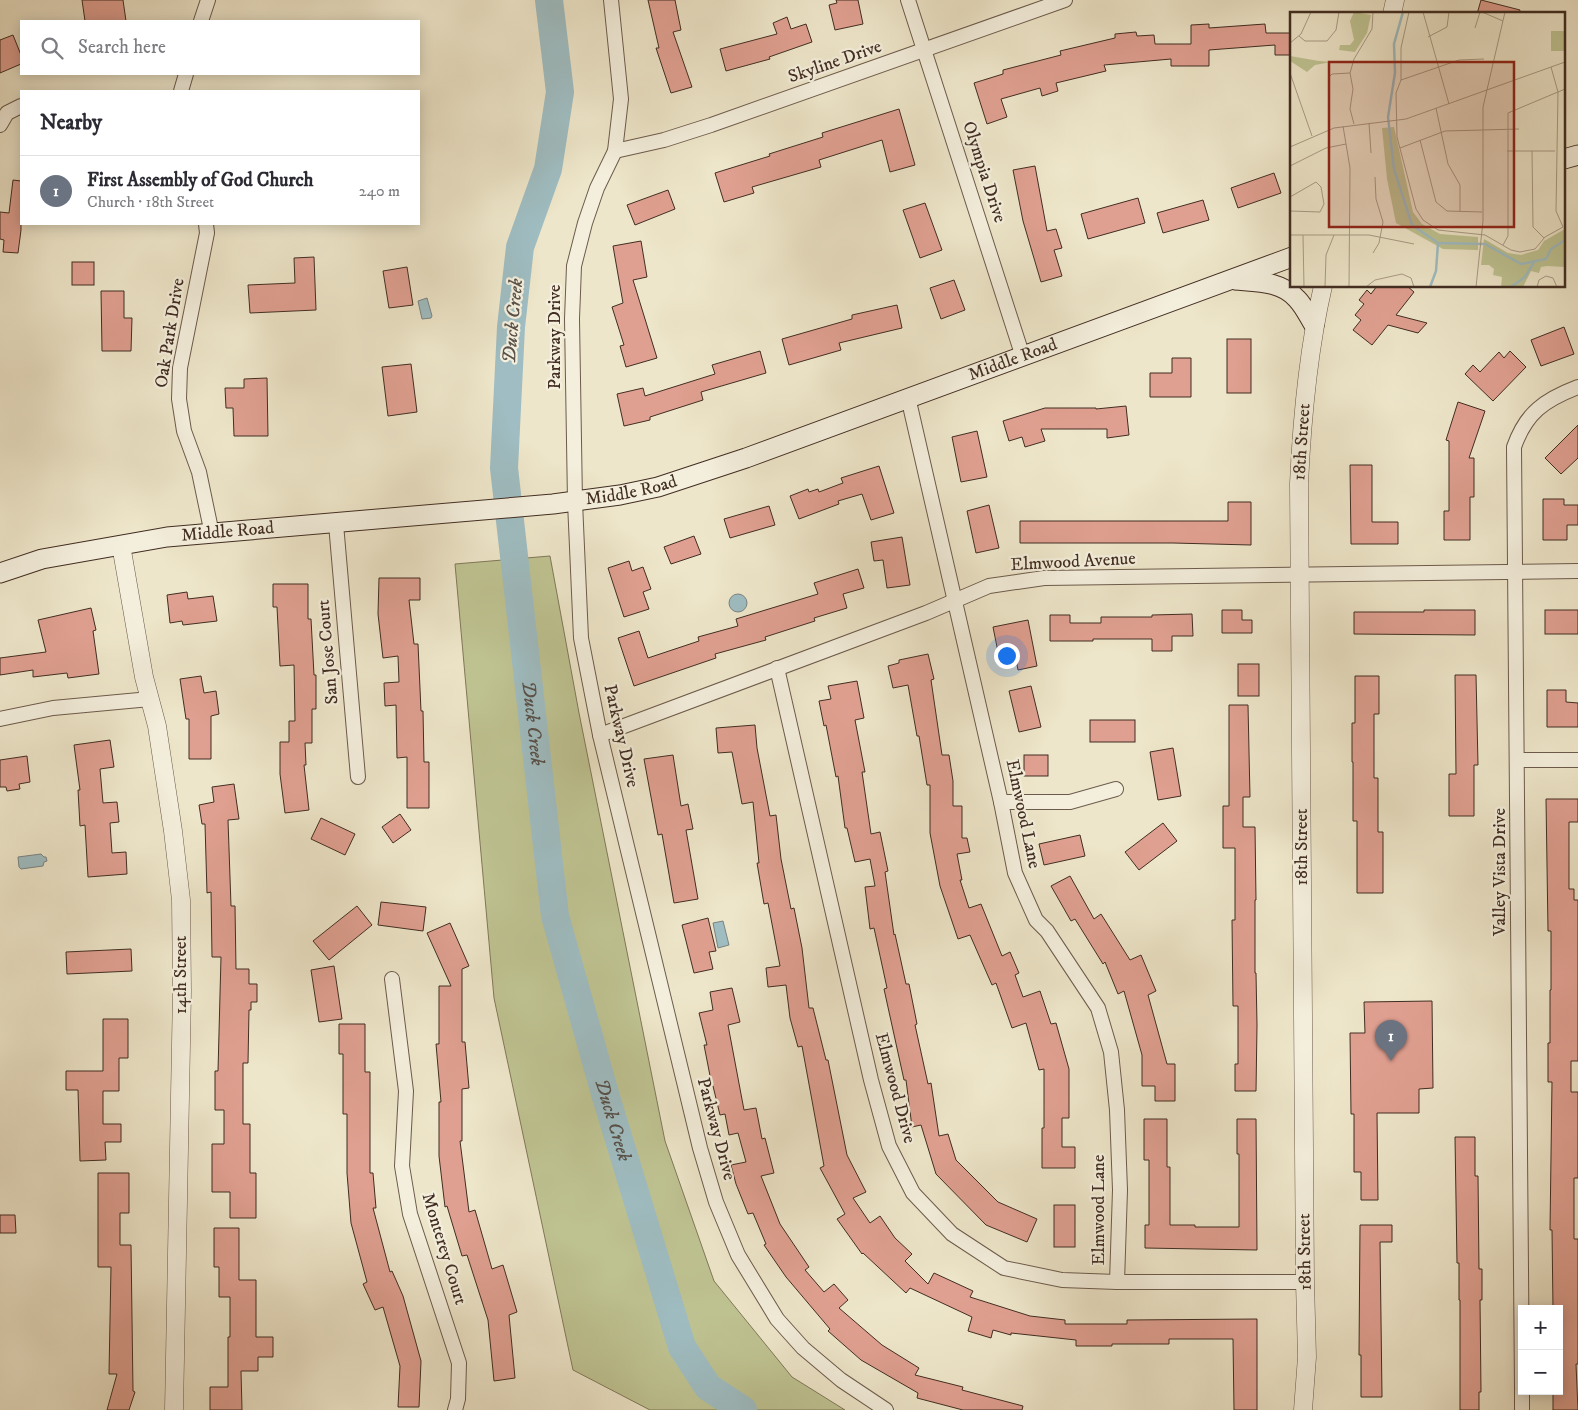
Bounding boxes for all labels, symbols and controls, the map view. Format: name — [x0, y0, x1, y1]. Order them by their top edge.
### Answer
inset map — [1290, 12, 1566, 288]
search box — [20, 20, 420, 75]
icon: search — [38, 34, 66, 62]
text: Search here — [78, 36, 166, 59]
street label: Skyline Drive — [785, 36, 885, 88]
text: Nearby — [40, 110, 102, 136]
street label: Olympia Drive — [957, 119, 1011, 225]
text: First Assembly of God Church — [87, 169, 314, 192]
text: 1 — [53, 181, 59, 201]
text: 240 m — [359, 181, 400, 201]
text: Church · 18th Street — [87, 192, 214, 212]
street label: Oak Park Drive — [150, 277, 190, 389]
water label: Duck Creek — [498, 278, 528, 364]
street label: Parkway Drive — [544, 284, 566, 390]
street label: Middle Road — [965, 333, 1060, 386]
street label: 18th Street — [1288, 402, 1316, 481]
street label: Middle Road — [584, 470, 680, 511]
street label: Middle Road — [180, 517, 275, 547]
street label: Elmwood Avenue — [1010, 548, 1136, 576]
street label: San Jose Court — [312, 598, 344, 705]
your location — [994, 643, 1020, 669]
water label: Duck Creek — [517, 680, 549, 767]
street label: Parkway Drive — [598, 682, 644, 790]
street label: Elmwood Lane — [1001, 758, 1045, 870]
street label: 18th Street — [1291, 808, 1313, 886]
street label: Valley Vista Drive — [1489, 808, 1511, 937]
street label: 14th Street — [170, 935, 192, 1014]
pin: 1 — [1375, 1020, 1407, 1061]
street label: Elmwood Drive — [870, 1030, 920, 1146]
street label: Parkway Drive — [692, 1075, 740, 1183]
water label: Duck Creek — [590, 1076, 636, 1164]
street label: Elmwood Lane — [1088, 1155, 1110, 1265]
street label: Monterey Court — [417, 1190, 472, 1308]
street label: 18th Street — [1293, 1213, 1317, 1291]
map controls — [1518, 1305, 1563, 1395]
button: + — [1518, 1305, 1563, 1350]
button: − — [1518, 1350, 1563, 1395]

